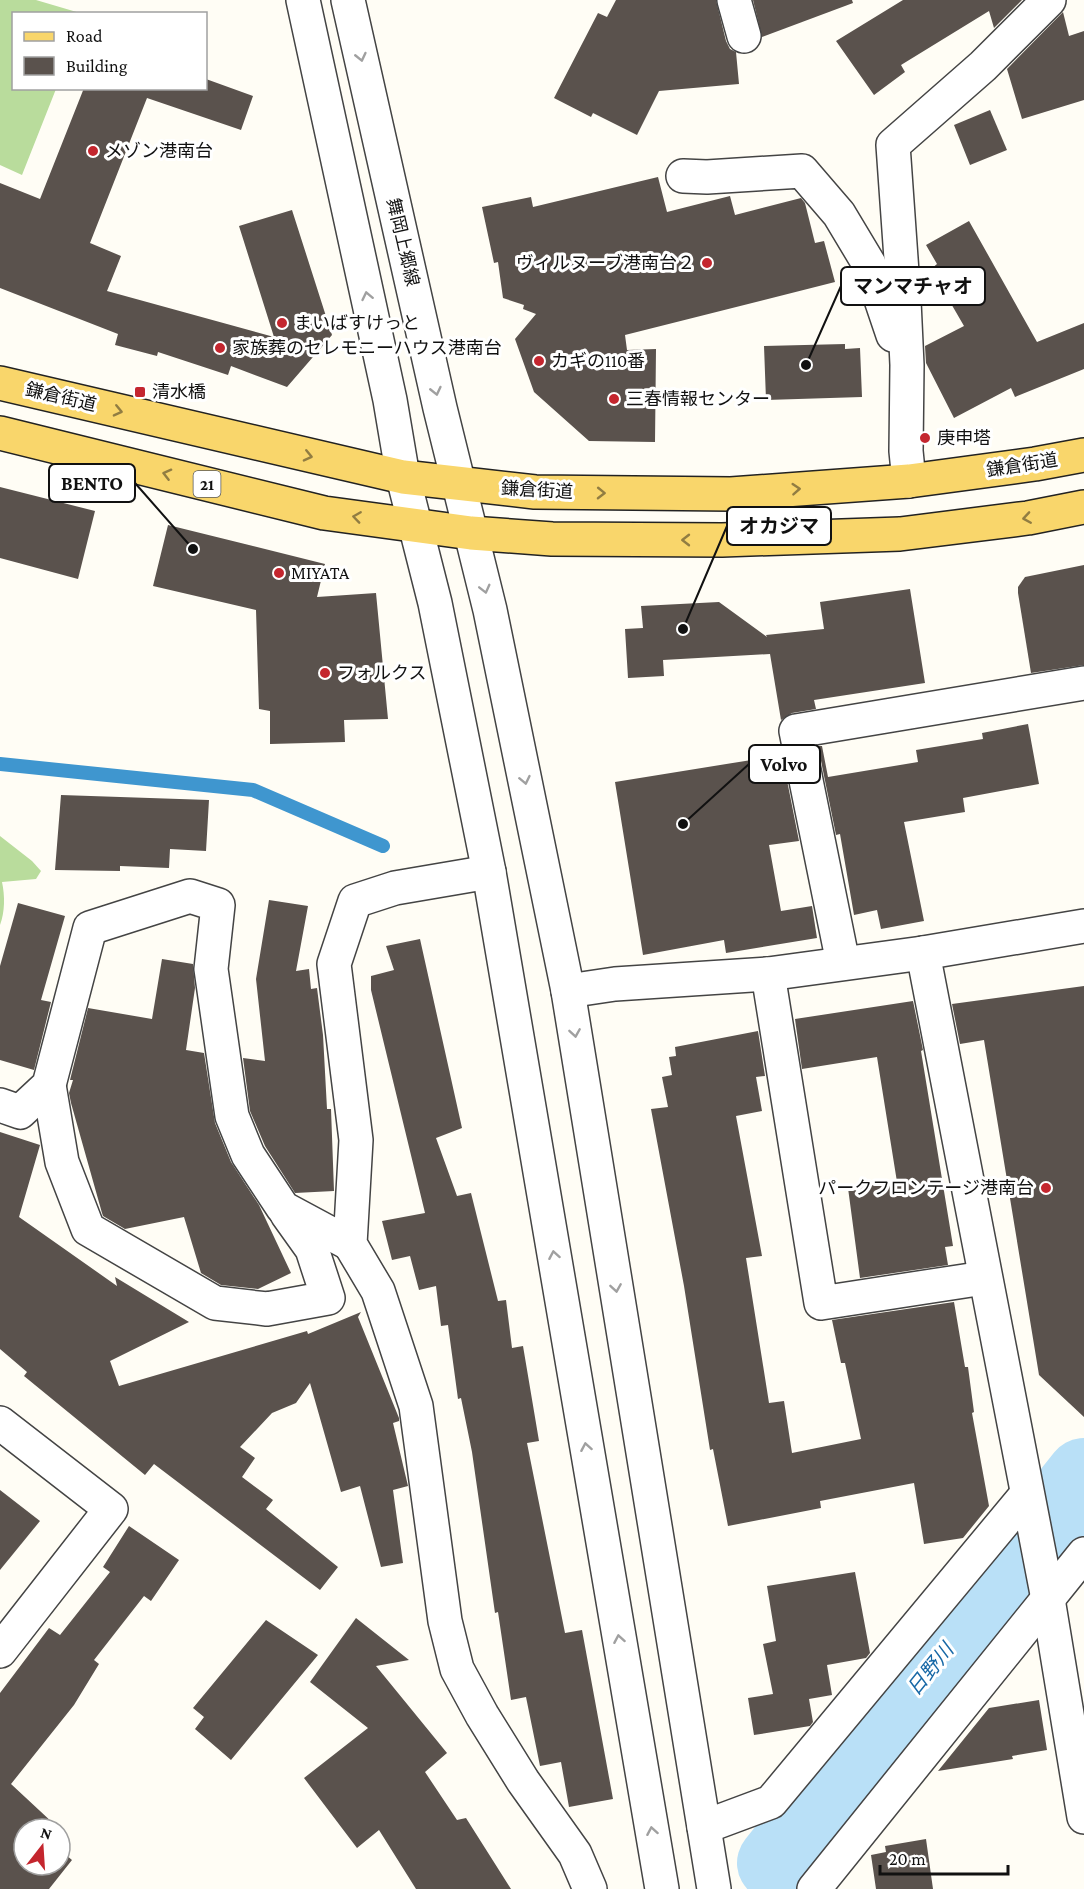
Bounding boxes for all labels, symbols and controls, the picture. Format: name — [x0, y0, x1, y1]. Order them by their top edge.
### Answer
legend — [12, 12, 207, 90]
text: Road — [66, 26, 103, 46]
one-way arrow — [354, 52, 367, 62]
text: Building — [66, 56, 128, 76]
place label: メゾン港南台 — [105, 141, 213, 161]
marker: メゾン港南台 — [86, 144, 100, 158]
street label: 舞岡上郷線 — [383, 196, 423, 288]
place label: ヴィルヌーブ港南台２ — [516, 253, 695, 273]
marker: ヴィルヌーブ港南台２ — [700, 256, 714, 270]
callout: マンマチャオ — [841, 267, 985, 305]
text: マンマチャオ — [853, 275, 973, 297]
one-way arrow — [362, 291, 375, 301]
place label: まいばすけっと — [294, 313, 420, 333]
marker: まいばすけっと — [275, 316, 289, 330]
place label: 家族葬のセレモニーハウス港南台 — [232, 338, 502, 358]
marker: 家族葬のセレモニーハウス港南台 — [213, 341, 227, 355]
place label: カギの110番 — [551, 351, 645, 371]
marker: カギの110番 — [532, 354, 546, 368]
street label: 鎌倉街道 — [24, 379, 98, 415]
place label: 清水橋 — [152, 382, 206, 402]
marker: 清水橋 — [133, 385, 147, 399]
one-way arrow — [429, 385, 442, 395]
place label: 三春情報センター — [626, 389, 770, 409]
marker: 三春情報センター — [607, 392, 621, 406]
one-way arrow — [113, 403, 123, 416]
place label: 庚申塔 — [937, 428, 991, 448]
marker: 庚申塔 — [918, 431, 932, 445]
one-way arrow — [303, 449, 313, 462]
street label: 鎌倉街道 — [985, 449, 1059, 481]
callout: BENTO — [49, 464, 135, 502]
one-way arrow — [163, 469, 173, 482]
road number: 21 — [194, 471, 220, 497]
text: BENTO — [61, 472, 123, 494]
street label: 鎌倉街道 — [501, 478, 573, 502]
one-way arrow — [791, 483, 800, 496]
one-way arrow — [597, 487, 606, 499]
callout: オカジマ — [727, 507, 831, 545]
one-way arrow — [353, 512, 362, 524]
one-way arrow — [1022, 512, 1031, 524]
text: オカジマ — [739, 515, 819, 537]
one-way arrow — [681, 533, 690, 546]
place label: MIYATA — [291, 563, 350, 583]
marker: MIYATA — [272, 566, 286, 580]
one-way arrow — [478, 584, 491, 594]
place label: フォルクス — [337, 663, 426, 683]
marker: フォルクス — [318, 666, 332, 680]
callout: Volvo — [749, 745, 820, 783]
text: Volvo — [760, 753, 807, 775]
one-way arrow — [518, 775, 531, 785]
one-way arrow — [568, 1028, 581, 1038]
place label: パークフロンテージ港南台 — [818, 1178, 1034, 1198]
marker: パークフロンテージ港南台 — [1039, 1181, 1053, 1195]
one-way arrow — [548, 1250, 560, 1259]
one-way arrow — [610, 1283, 622, 1293]
one-way arrow — [581, 1442, 593, 1451]
one-way arrow — [613, 1634, 626, 1644]
water label: 日野川 — [903, 1637, 959, 1699]
north arrow — [12, 1817, 72, 1877]
text: N — [39, 1823, 54, 1843]
one-way arrow — [646, 1827, 658, 1836]
scale bar — [880, 1838, 1008, 1876]
text: 20 m — [889, 1849, 926, 1869]

